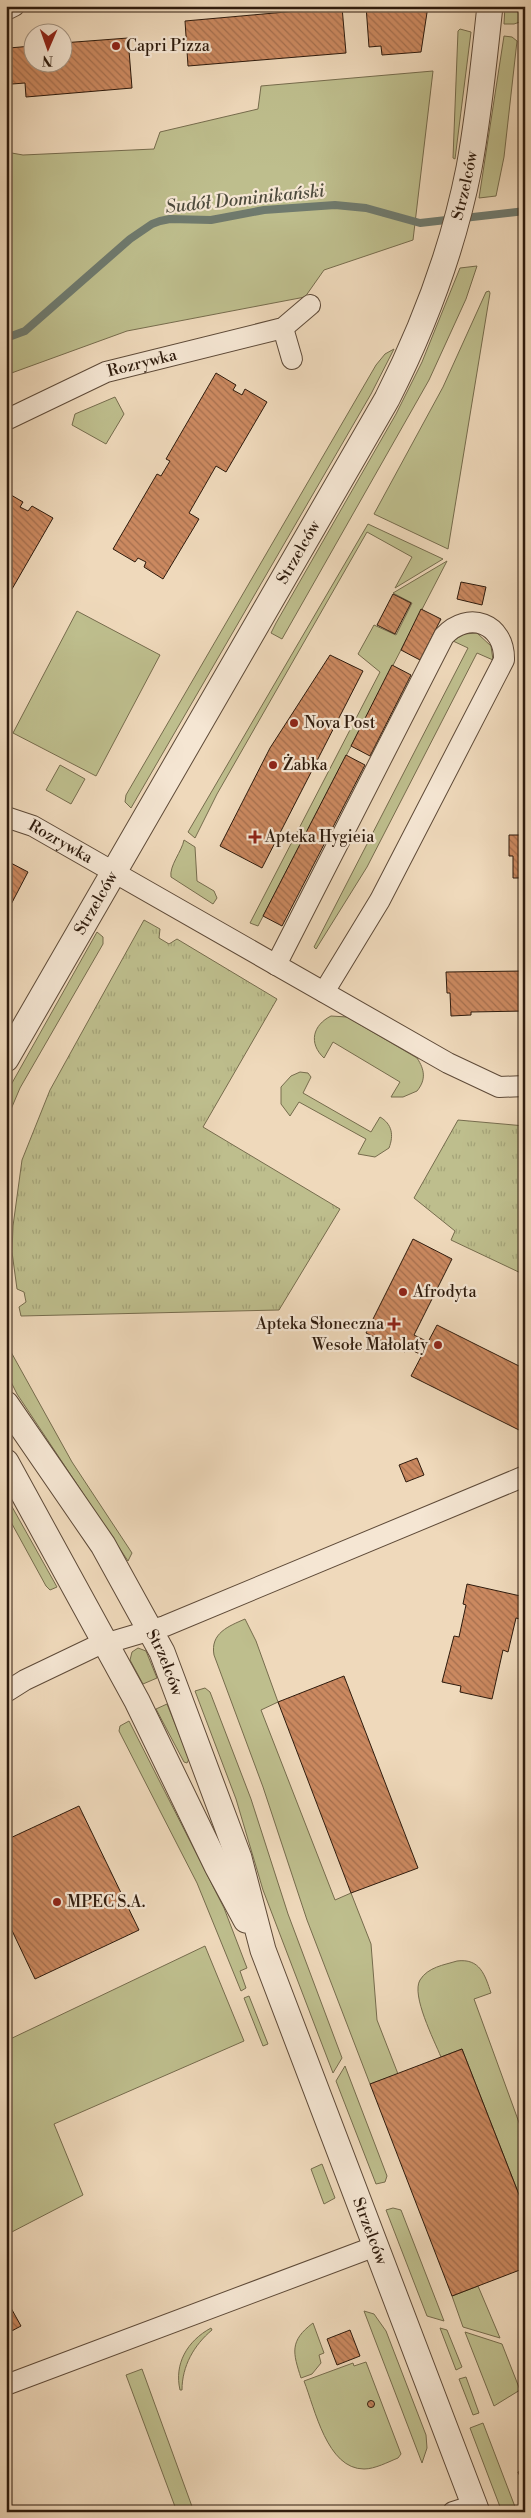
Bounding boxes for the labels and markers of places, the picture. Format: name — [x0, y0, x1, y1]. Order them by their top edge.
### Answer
place label: Capri Pizza — [126, 36, 211, 56]
marker: Capri Pizza — [110, 40, 122, 52]
place label: Nova Post — [304, 713, 376, 733]
marker: Nova Post — [288, 717, 300, 729]
place label: Żabka — [283, 753, 328, 775]
marker: Żabka — [267, 759, 279, 771]
place label: Apteka Hygieia — [264, 827, 375, 847]
marker: Apteka Hygieia — [249, 831, 261, 843]
place label: Afrodyta — [412, 1282, 477, 1302]
marker: Afrodyta — [397, 1286, 409, 1298]
place label: Apteka Słoneczna — [255, 1314, 385, 1334]
marker: Apteka Słoneczna — [388, 1318, 400, 1330]
place label: Wesołe Małolaty — [311, 1335, 428, 1355]
marker: Wesołe Małolaty — [432, 1339, 444, 1351]
place label: MPEC S.A. — [67, 1892, 145, 1912]
marker: MPEC S.A. — [51, 1896, 63, 1908]

